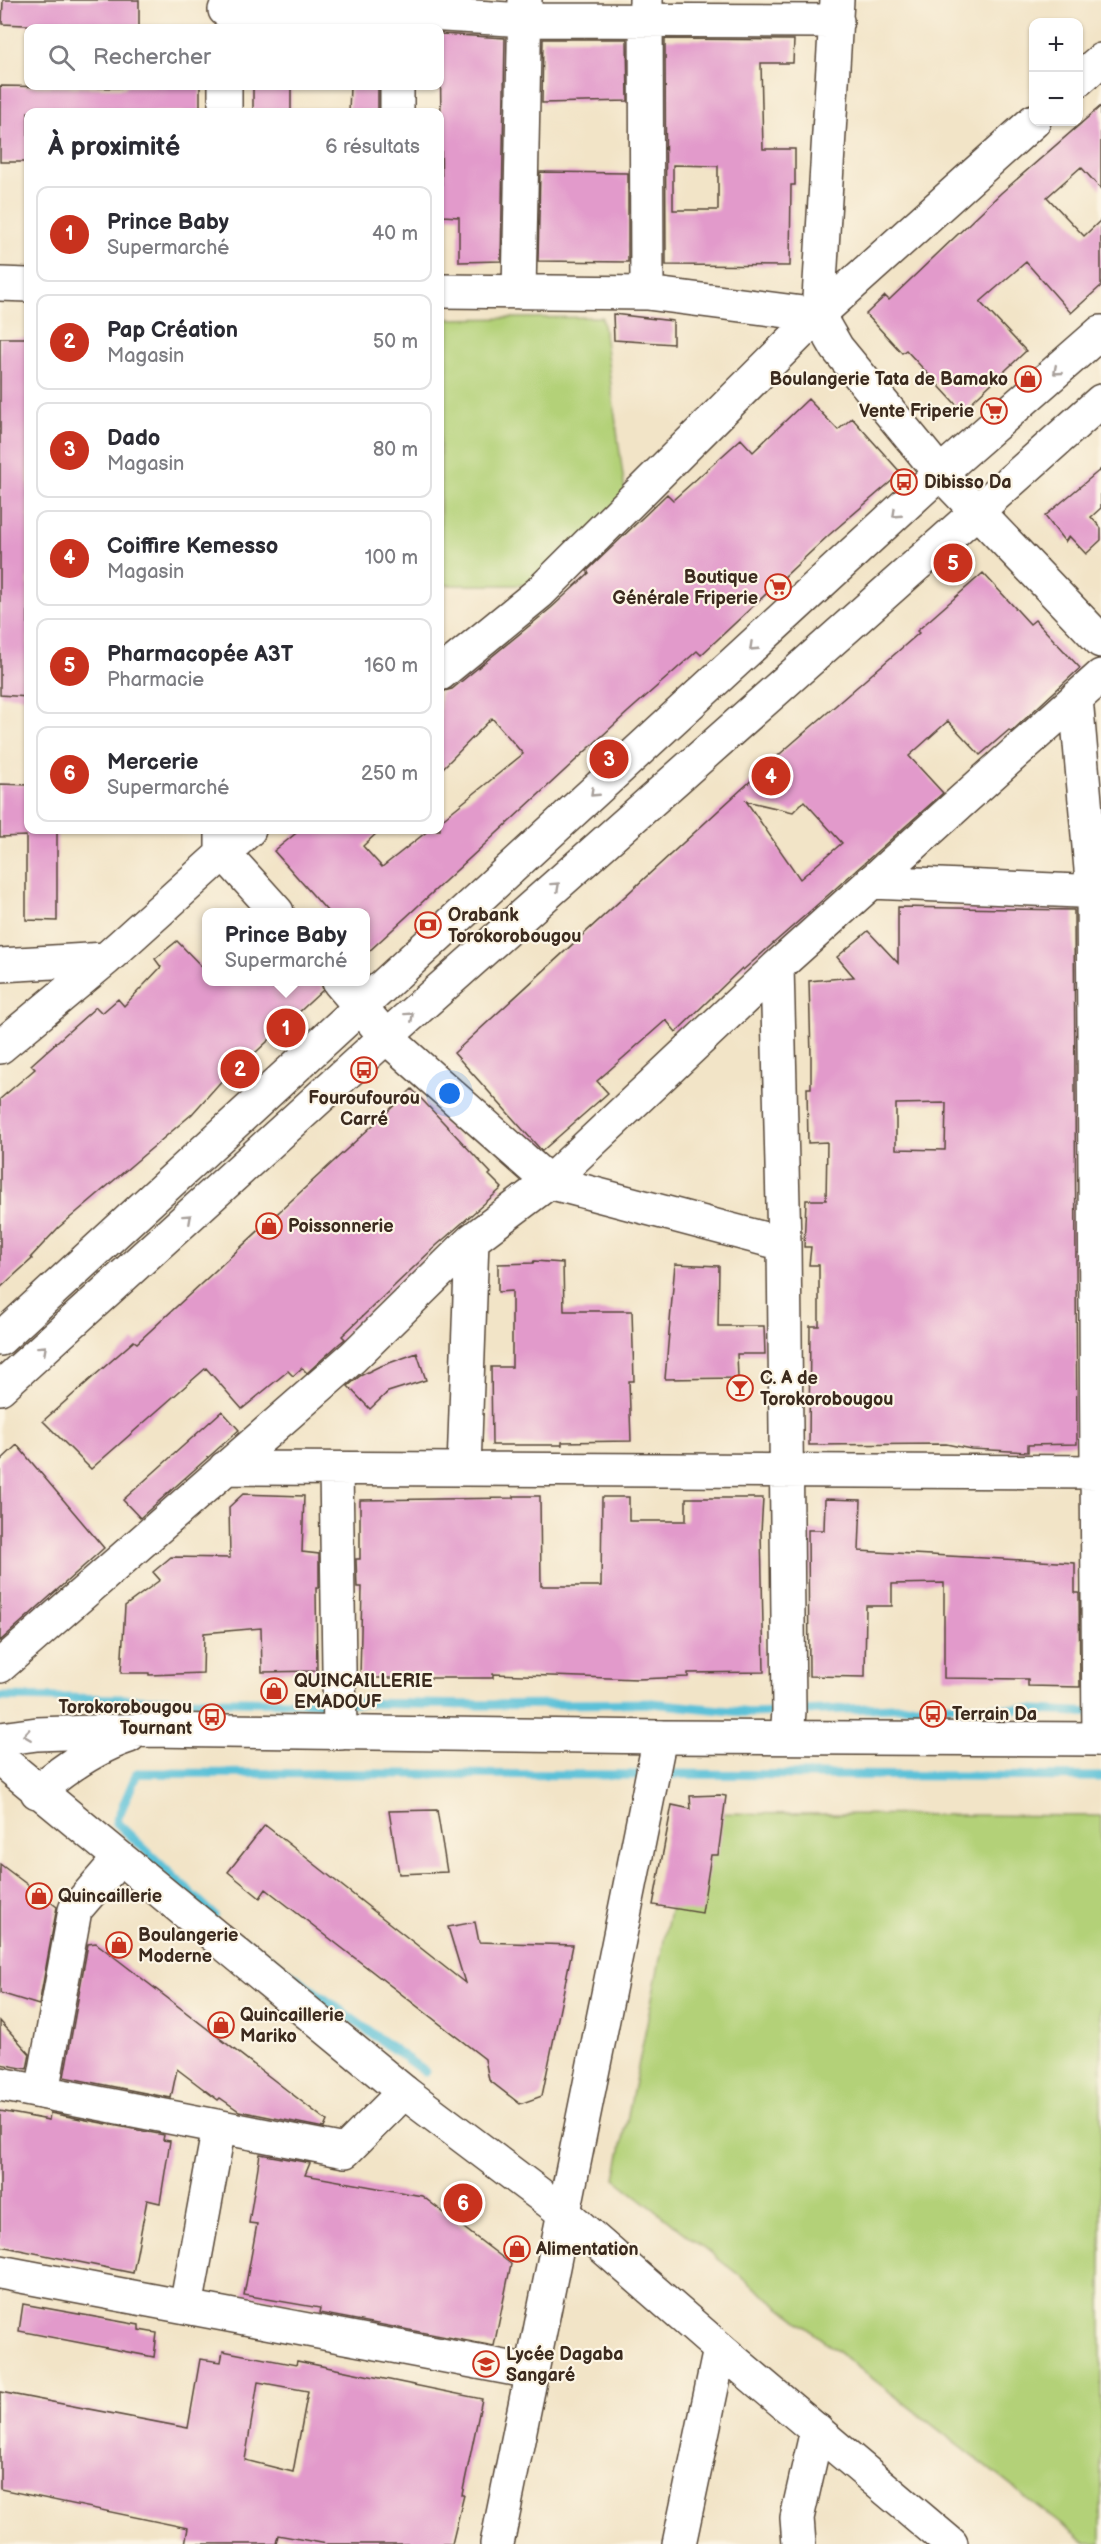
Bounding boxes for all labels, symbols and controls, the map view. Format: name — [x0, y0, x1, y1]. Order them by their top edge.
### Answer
map controls — [1029, 18, 1083, 126]
button: + — [1029, 18, 1083, 72]
search box — [24, 24, 444, 90]
icon: search — [45, 41, 78, 74]
text: Rechercher — [93, 44, 211, 71]
button: − — [1029, 72, 1083, 126]
text: À proximité — [48, 132, 180, 163]
text: 6 résultats — [325, 135, 420, 159]
text: Prince Baby — [107, 209, 229, 236]
text: 1 — [65, 222, 74, 246]
text: 40 m — [372, 222, 418, 246]
text: Supermarché — [107, 236, 229, 260]
text: Pap Création — [107, 317, 238, 344]
text: 2 — [64, 330, 75, 354]
text: 50 m — [373, 330, 418, 354]
text: Magasin — [107, 344, 184, 368]
one-way arrow — [1053, 363, 1064, 374]
shop icon: Boulangerie Tata de Bamako — [1013, 364, 1043, 394]
place label: Boulangerie Tata de Bamako — [769, 369, 1008, 390]
supermarket icon: Vente Friperie — [979, 396, 1009, 426]
place label: Vente Friperie — [859, 401, 974, 422]
text: Dado — [107, 425, 160, 452]
text: 3 — [64, 438, 75, 462]
text: 80 m — [373, 438, 418, 462]
text: Magasin — [107, 452, 184, 476]
bus stop icon: Dibisso Da — [889, 467, 919, 497]
place label: Dibisso Da — [924, 472, 1012, 493]
one-way arrow — [892, 507, 902, 518]
text: Coiffire Kemesso — [107, 533, 278, 560]
pin: 5 — [934, 540, 972, 586]
text: 4 — [64, 546, 75, 570]
text: 100 m — [365, 546, 418, 570]
text: Magasin — [107, 560, 184, 584]
place label: Boutique Générale Friperie — [613, 567, 758, 609]
supermarket icon: Boutique Générale Friperie — [763, 572, 793, 602]
one-way arrow — [749, 640, 759, 651]
text: Pharmacopée A3T — [107, 641, 293, 668]
text: 5 — [64, 654, 75, 678]
text: 160 m — [364, 654, 418, 678]
text: Pharmacie — [107, 668, 204, 692]
pin: 3 — [590, 736, 628, 782]
text: Mercerie — [107, 749, 198, 776]
pin: 4 — [752, 754, 790, 798]
text: 6 — [63, 762, 76, 786]
text: 250 m — [361, 762, 418, 786]
text: Supermarché — [107, 776, 229, 800]
one-way arrow — [590, 786, 601, 797]
one-way arrow — [549, 882, 559, 893]
place label: Orabank Torokorobougou — [448, 905, 581, 947]
popup — [202, 908, 370, 986]
bank icon: Orabank Torokorobougou — [413, 910, 443, 940]
text: Prince Baby — [225, 922, 347, 949]
text: Supermarché — [225, 949, 347, 973]
pin: 1 — [266, 1006, 306, 1050]
one-way arrow — [403, 1012, 414, 1023]
pin: 2 — [220, 1046, 260, 1092]
bus stop icon: Fouroufourou Carré — [349, 1055, 379, 1085]
your location — [435, 1079, 464, 1108]
place label: Fouroufourou Carré — [308, 1088, 420, 1130]
shop icon: Poissonnerie — [254, 1211, 284, 1241]
one-way arrow — [181, 1214, 191, 1225]
place label: Poissonnerie — [288, 1216, 393, 1237]
one-way arrow — [37, 1345, 47, 1356]
place label: C. A de Torokorobougou — [760, 1368, 893, 1410]
bar icon: C. A de Torokorobougou — [725, 1373, 755, 1403]
place label: QUINCAILLERIE EMADOUF — [294, 1671, 433, 1713]
shop icon: QUINCAILLERIE EMADOUF — [259, 1676, 289, 1706]
place label: Torokorobougou Tournant — [59, 1697, 192, 1739]
bus stop icon: Terrain Da — [918, 1699, 948, 1729]
bus stop icon: Torokorobougou Tournant — [197, 1702, 227, 1732]
place label: Terrain Da — [952, 1704, 1037, 1725]
one-way arrow — [22, 1729, 31, 1741]
shop icon: Quincaillerie — [24, 1881, 54, 1911]
place label: Quincaillerie — [58, 1886, 162, 1907]
place label: Boulangerie Moderne — [138, 1925, 238, 1967]
shop icon: Boulangerie Moderne — [104, 1930, 134, 1960]
place label: Quincaillerie Mariko — [240, 2005, 344, 2047]
shop icon: Quincaillerie Mariko — [206, 2010, 236, 2040]
pin: 6 — [444, 2180, 482, 2226]
shop icon: Alimentation — [502, 2234, 532, 2264]
place label: Alimentation — [535, 2239, 638, 2260]
place label: Lycée Dagaba Sangaré — [506, 2344, 624, 2386]
school or university icon: Lycée Dagaba Sangaré — [471, 2349, 501, 2379]

